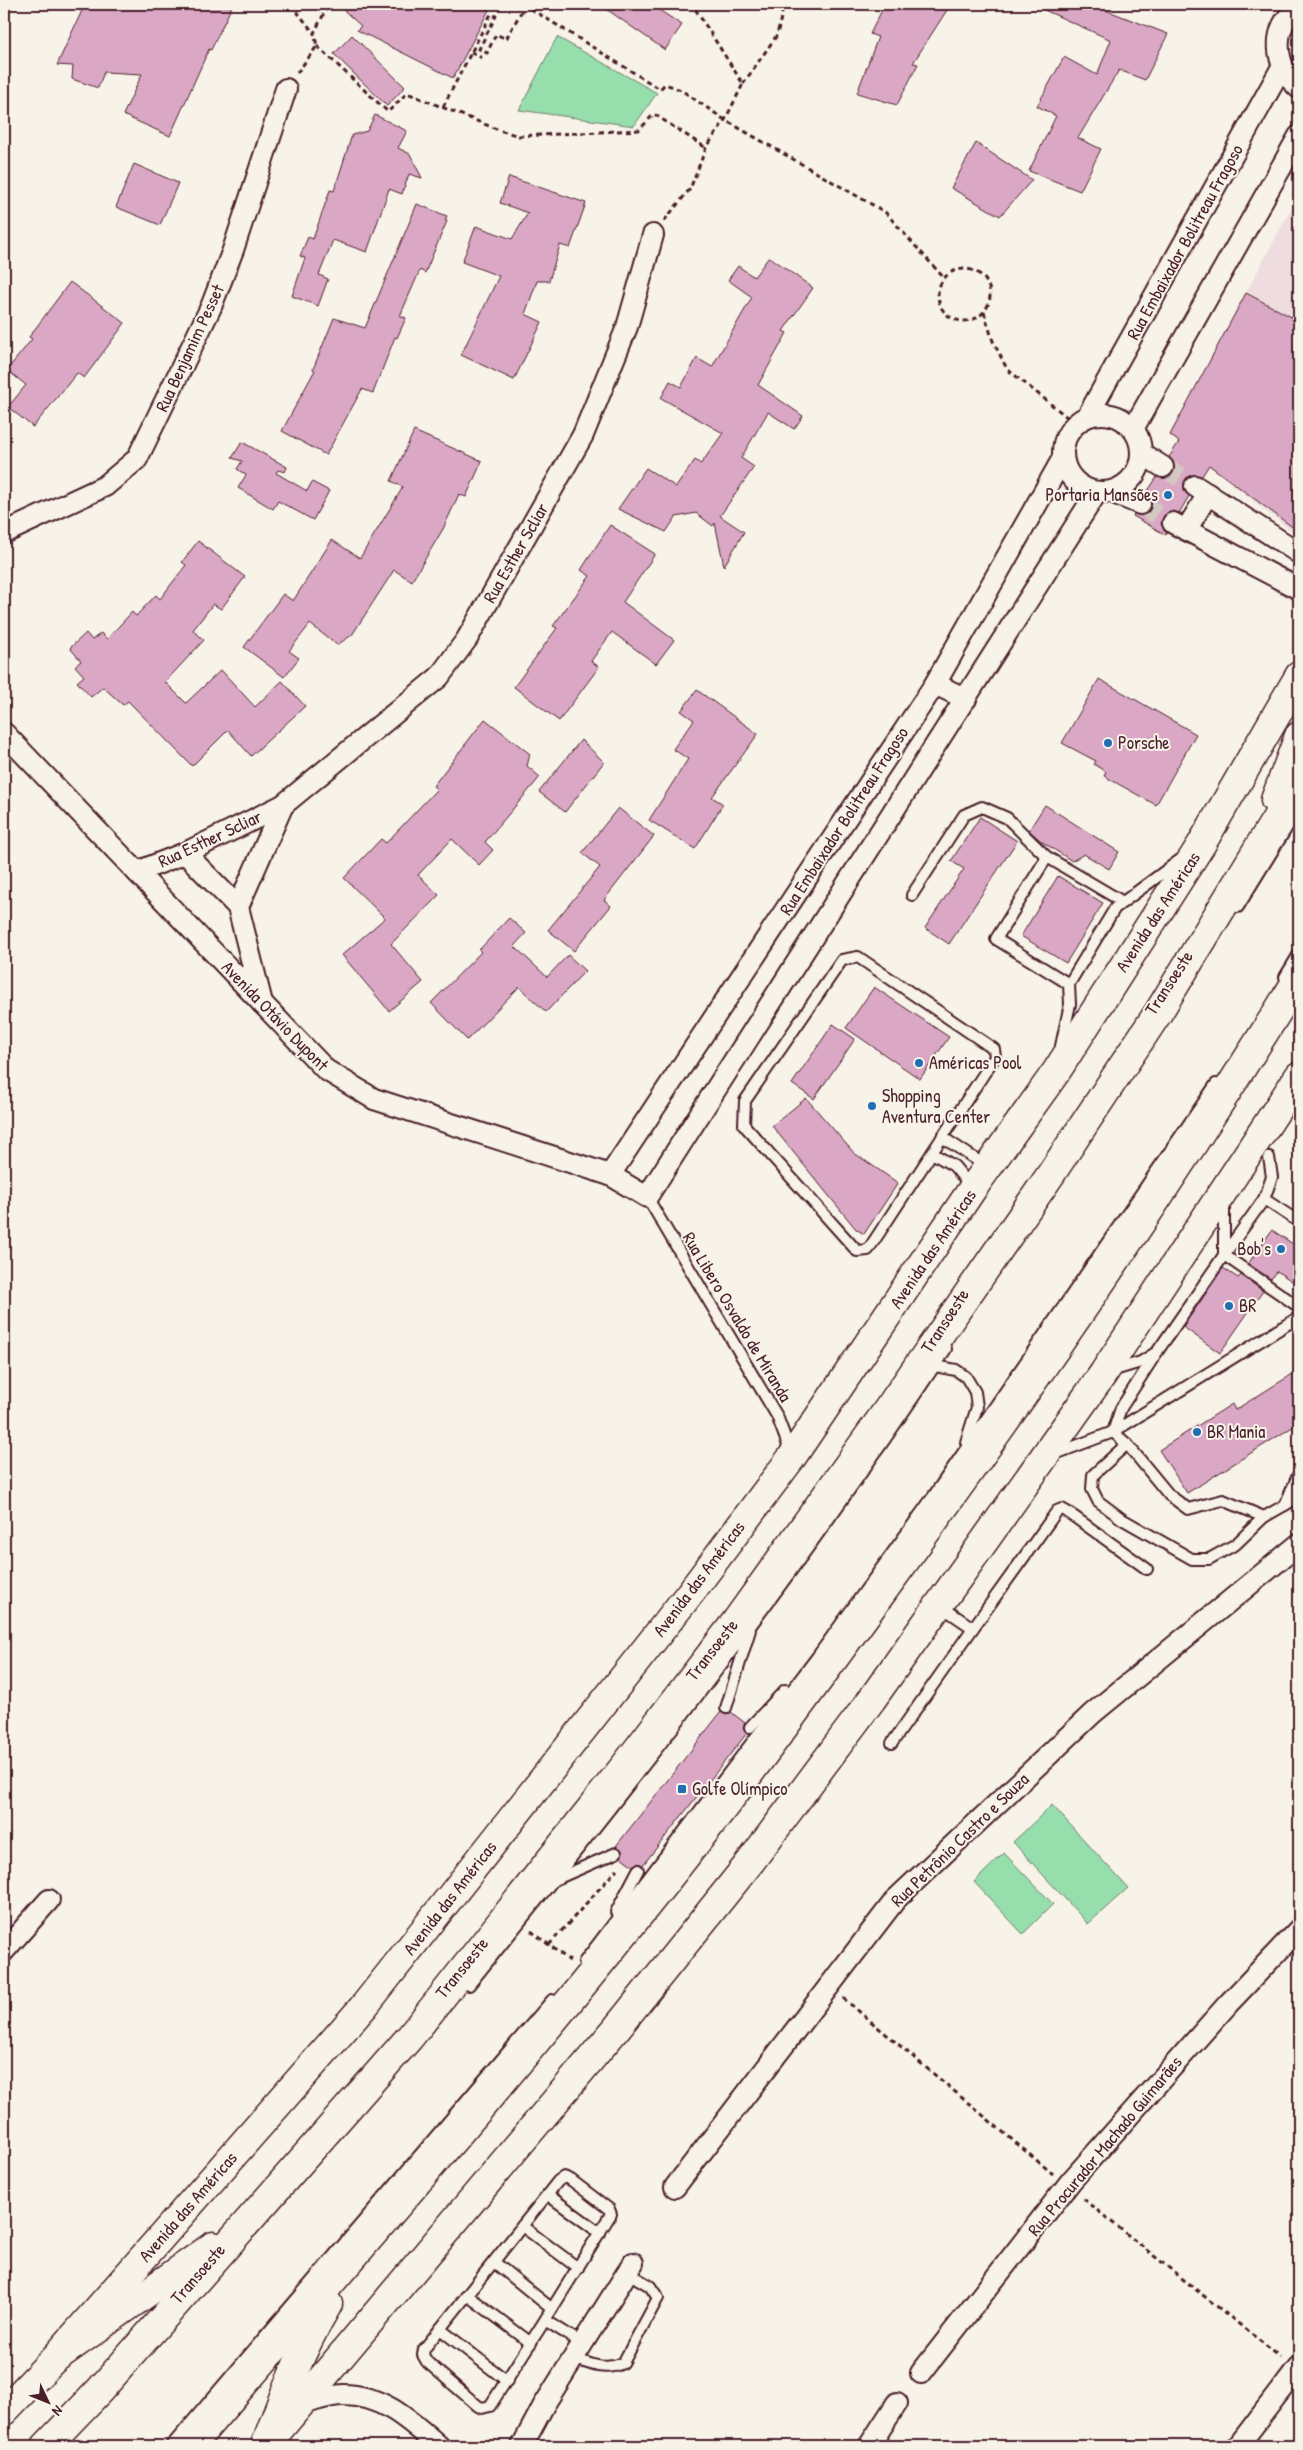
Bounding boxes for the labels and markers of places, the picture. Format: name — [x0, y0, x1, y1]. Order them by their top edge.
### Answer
place label: Portaria Mansões — [1046, 482, 1158, 507]
marker: Portaria Mansões — [1162, 489, 1174, 501]
place label: Porsche — [1118, 730, 1169, 755]
marker: Porsche — [1102, 737, 1114, 749]
place label: Américas Pool — [929, 1050, 1021, 1075]
marker: Américas Pool — [913, 1057, 925, 1069]
place label: Shopping Aventura Center — [882, 1083, 990, 1129]
marker: Shopping Aventura Center — [866, 1100, 878, 1112]
place label: Bob's — [1237, 1236, 1271, 1261]
marker: Bob's — [1275, 1243, 1287, 1255]
place label: BR — [1239, 1293, 1256, 1318]
marker: BR — [1223, 1300, 1235, 1312]
place label: BR Mania — [1207, 1419, 1265, 1444]
marker: BR Mania — [1191, 1426, 1203, 1438]
place label: Golfe Olímpico — [692, 1776, 788, 1801]
marker: Golfe Olímpico — [676, 1783, 688, 1795]

